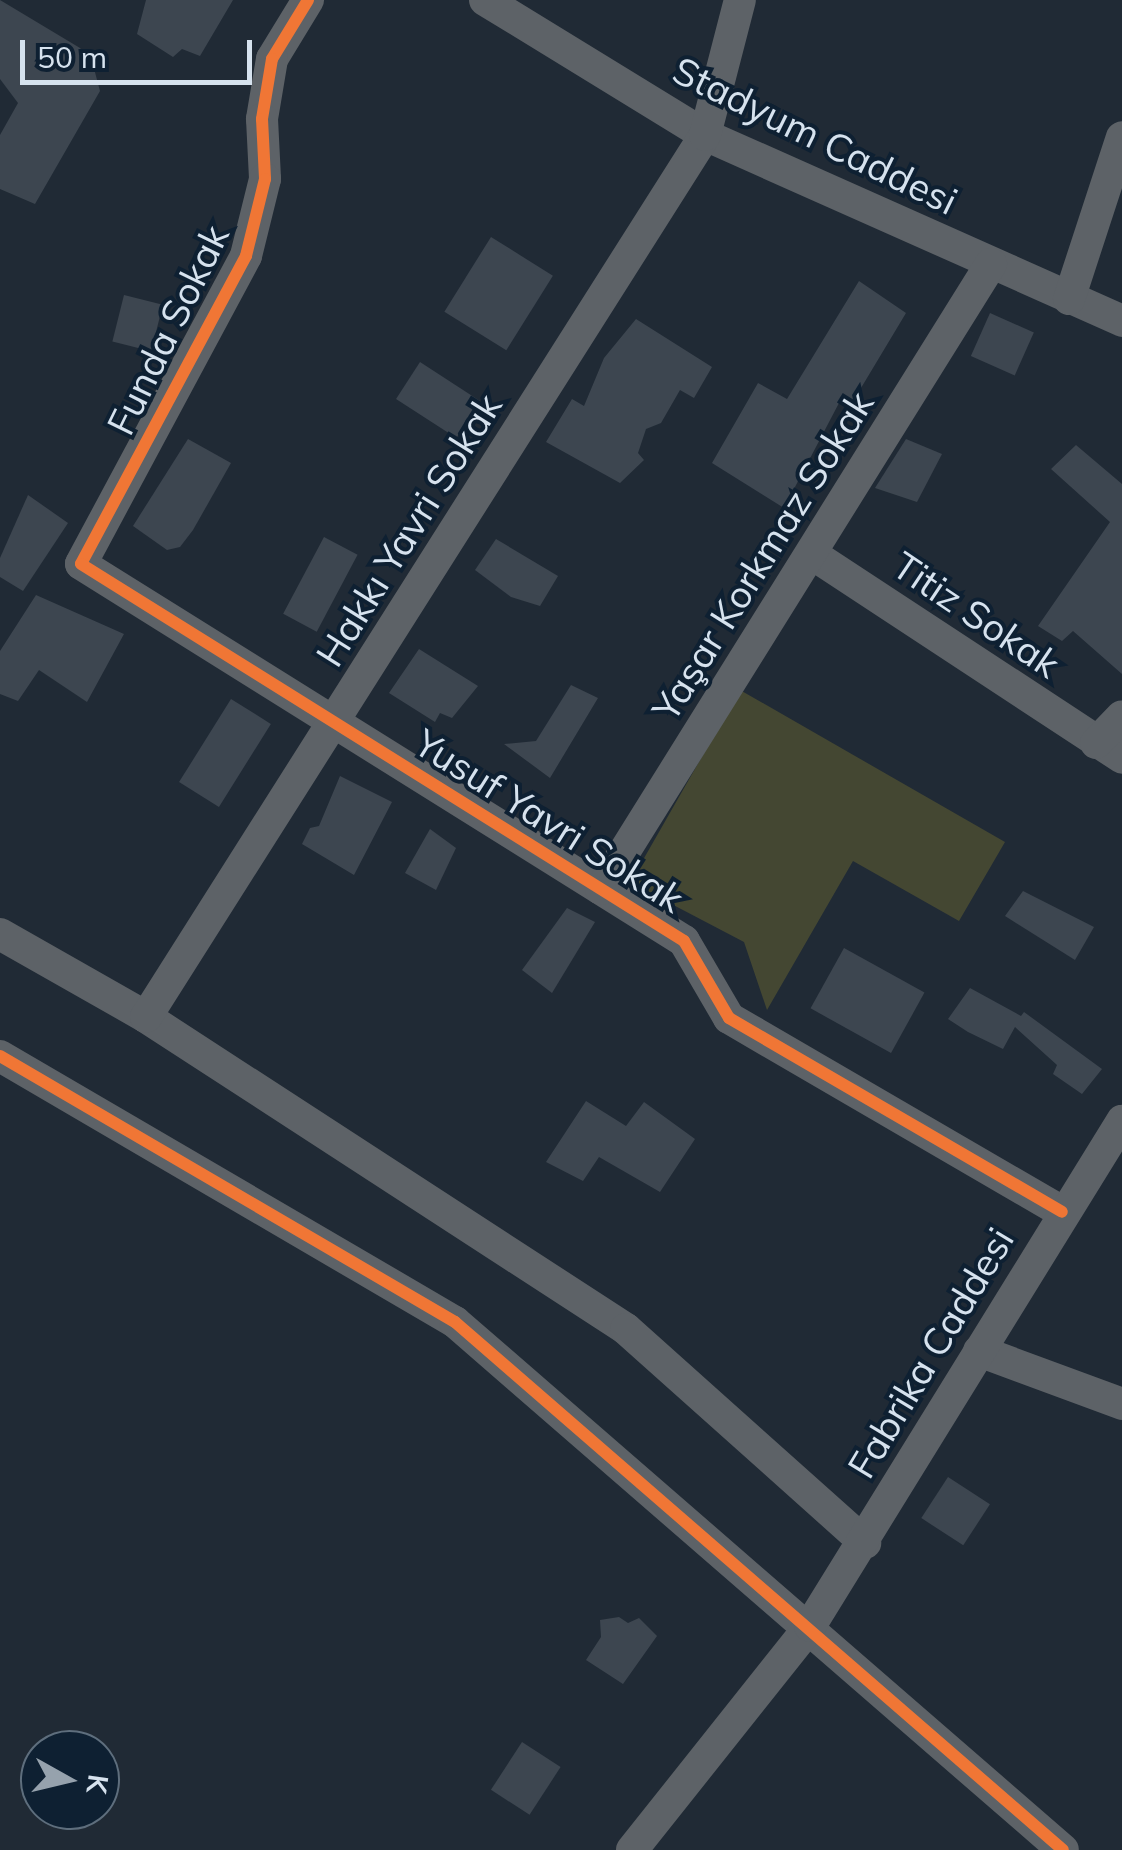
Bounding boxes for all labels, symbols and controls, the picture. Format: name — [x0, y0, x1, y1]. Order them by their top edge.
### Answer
scale bar — [25, 20, 258, 82]
text: 50 m — [37, 38, 107, 76]
street label: Stadyum Caddesi — [666, 48, 964, 224]
street label: Funda Sokak — [98, 218, 238, 442]
street label: Yaşar Korkmaz Sokak — [643, 383, 883, 729]
street label: Hakkı Yavri Sokak — [307, 385, 511, 675]
street label: Titiz Sokak — [884, 543, 1068, 687]
street label: Yusuf Yavri Sokak — [406, 720, 692, 922]
street label: Fabrika Caddesi — [838, 1220, 1024, 1486]
north arrow — [20, 1730, 120, 1830]
text: K — [80, 1772, 117, 1796]

